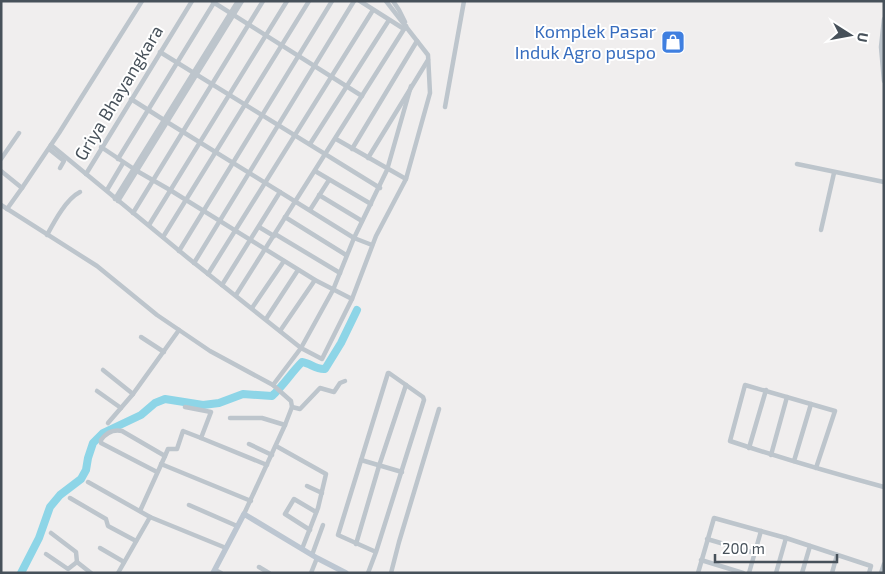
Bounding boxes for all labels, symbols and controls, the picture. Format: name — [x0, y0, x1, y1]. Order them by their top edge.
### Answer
north arrow — [825, 10, 875, 60]
place label: Komplek Pasar Induk Agro puspo — [515, 20, 656, 63]
street label: Griya Bhayangkara — [69, 21, 167, 164]
shop icon: Komplek Pasar Induk Agro puspo — [660, 29, 686, 55]
text: U — [854, 31, 873, 44]
scale bar — [715, 532, 838, 564]
text: 200 m — [722, 539, 765, 557]

